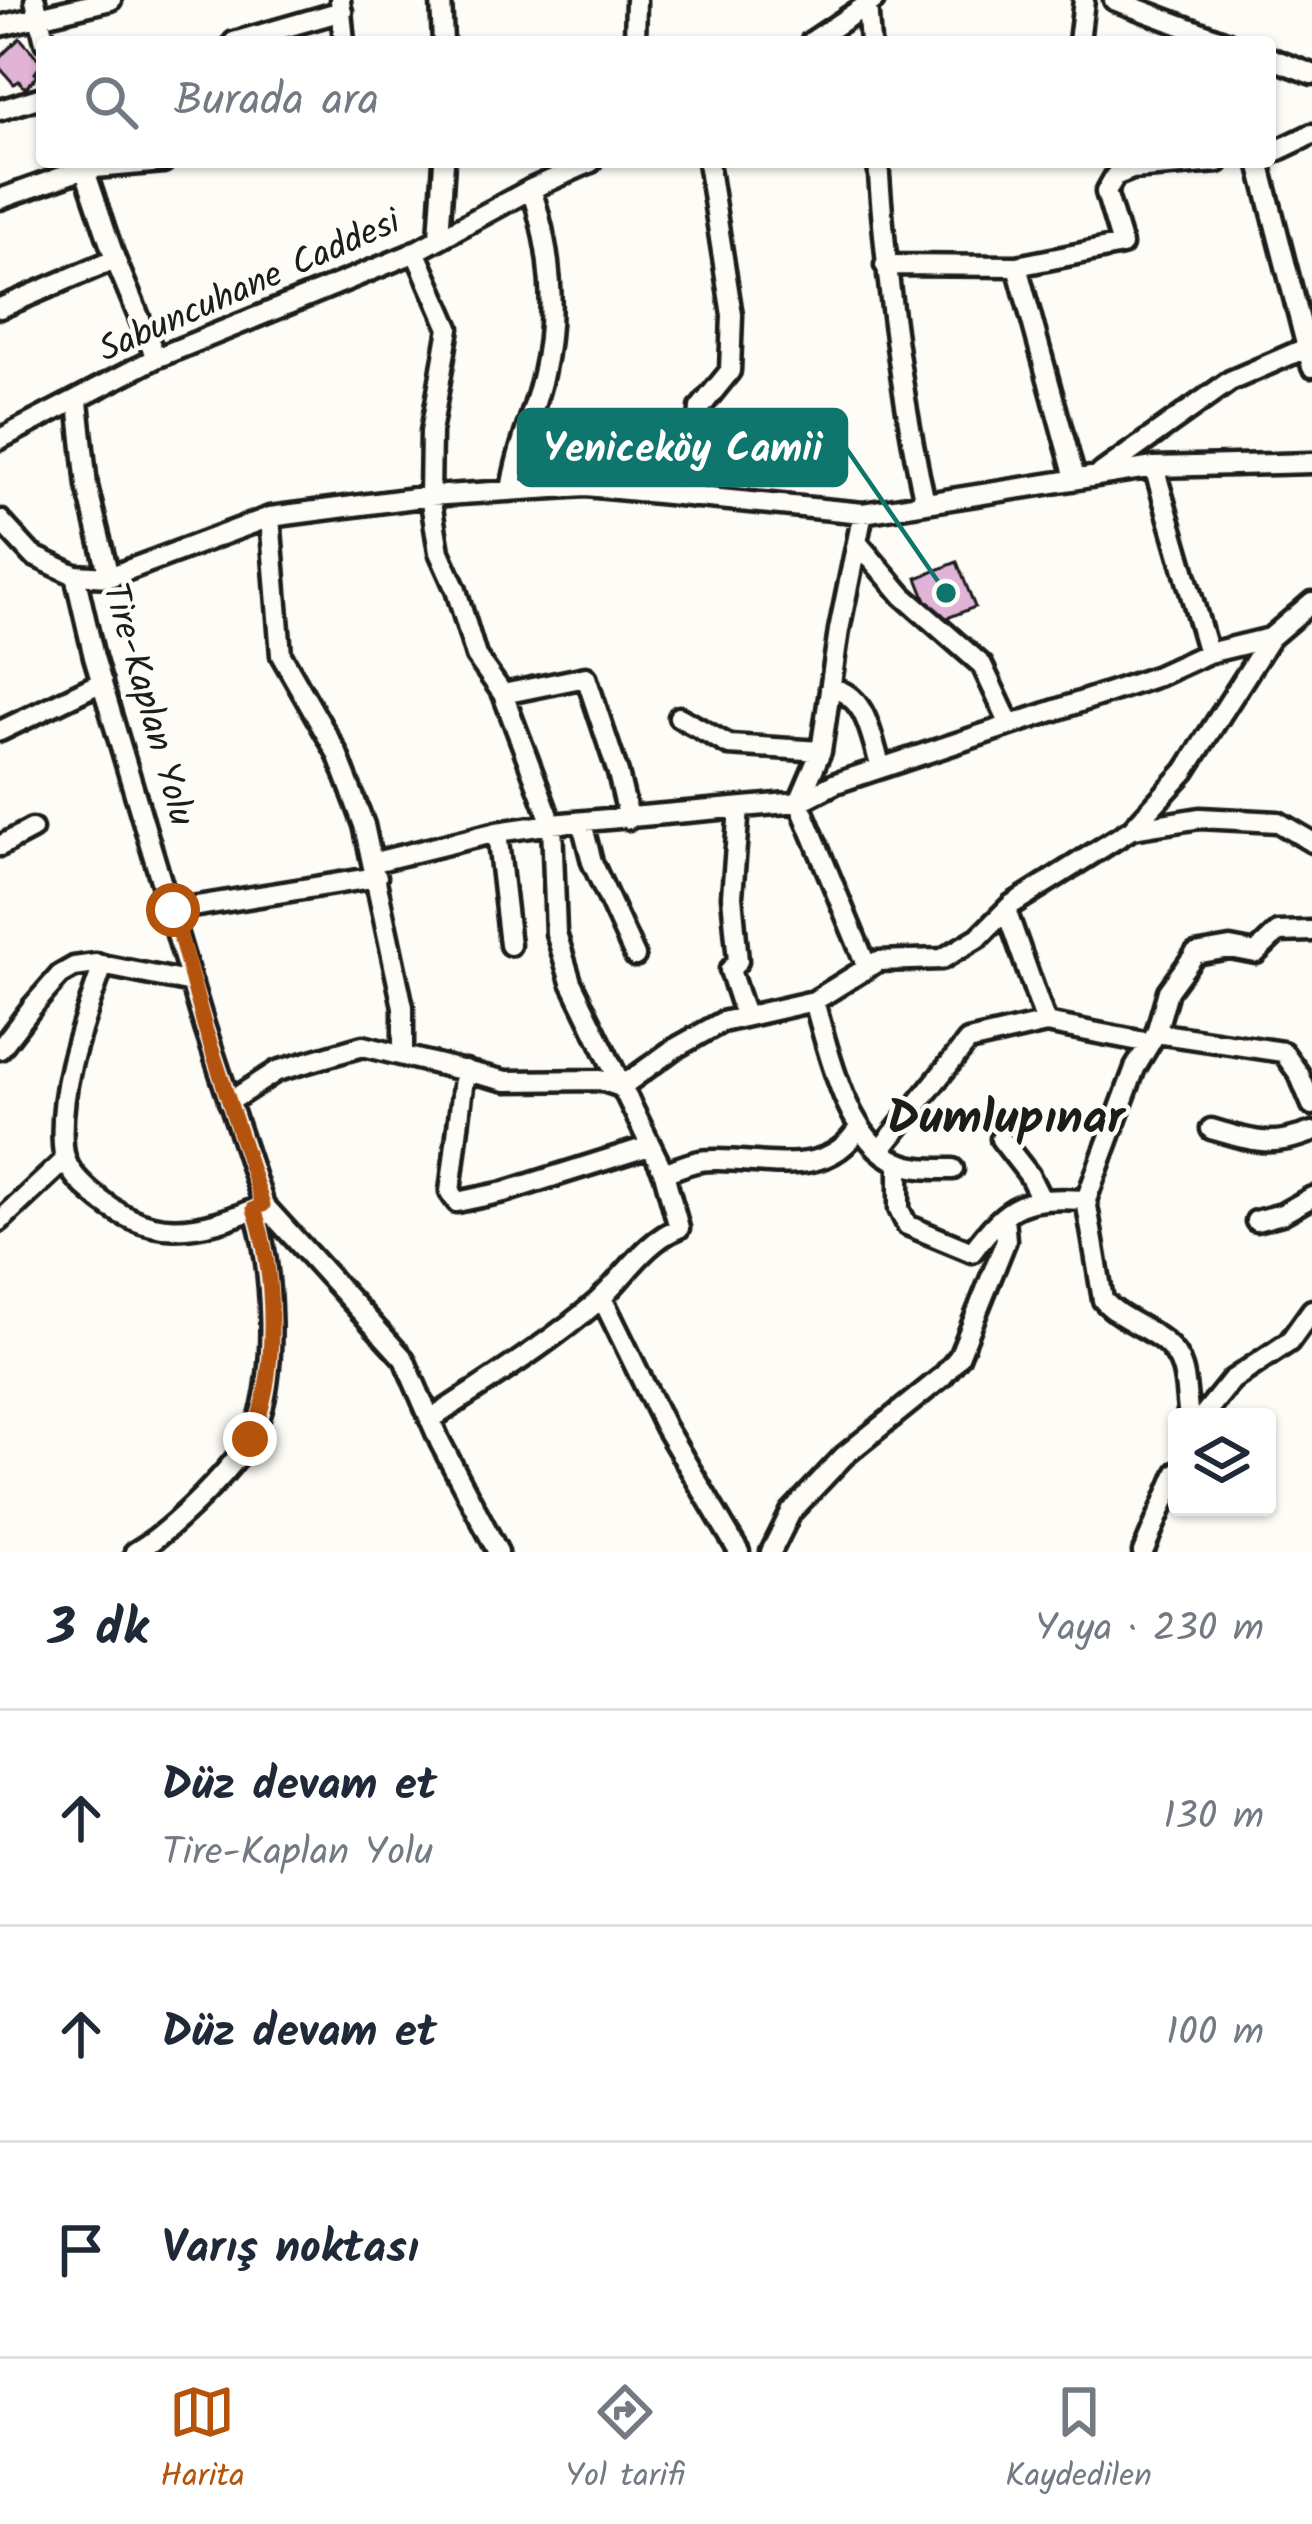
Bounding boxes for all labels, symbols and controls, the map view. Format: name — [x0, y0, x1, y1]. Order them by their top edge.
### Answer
search box — [36, 36, 1276, 168]
text: Burada ara — [174, 66, 379, 138]
icon: search — [78, 69, 144, 135]
street label: Sabuncuhane Caddesi — [90, 194, 411, 379]
callout: Yeniceköy Camii — [519, 410, 846, 485]
text: Yeniceköy Camii — [543, 420, 823, 482]
street label: Tire-Kaplan Yolu — [85, 577, 209, 833]
route start — [146, 883, 200, 937]
district label: Dumlupınar — [887, 1082, 1127, 1158]
map controls — [1168, 1408, 1276, 1516]
button: layers — [1168, 1408, 1276, 1516]
route end — [223, 1412, 277, 1466]
text: 3 dk — [48, 1590, 148, 1671]
text: Yaya · 230 m — [1035, 1599, 1264, 1661]
text: Düz devam et — [162, 1751, 437, 1823]
icon: ahead — [48, 1785, 114, 1851]
text: 130 m — [1163, 1787, 1264, 1849]
text: Tire-Kaplan Yolu — [162, 1823, 433, 1885]
text: Düz devam et — [162, 1998, 437, 2070]
icon: ahead — [48, 2001, 114, 2067]
text: 100 m — [1166, 2003, 1264, 2065]
text: Varış noktası — [162, 2214, 419, 2286]
icon: arrive — [48, 2217, 114, 2283]
tab: Harita — [160, 2379, 245, 2504]
tab: Yol tarifi — [565, 2379, 685, 2504]
tab: Kaydedilen — [1005, 2379, 1152, 2504]

